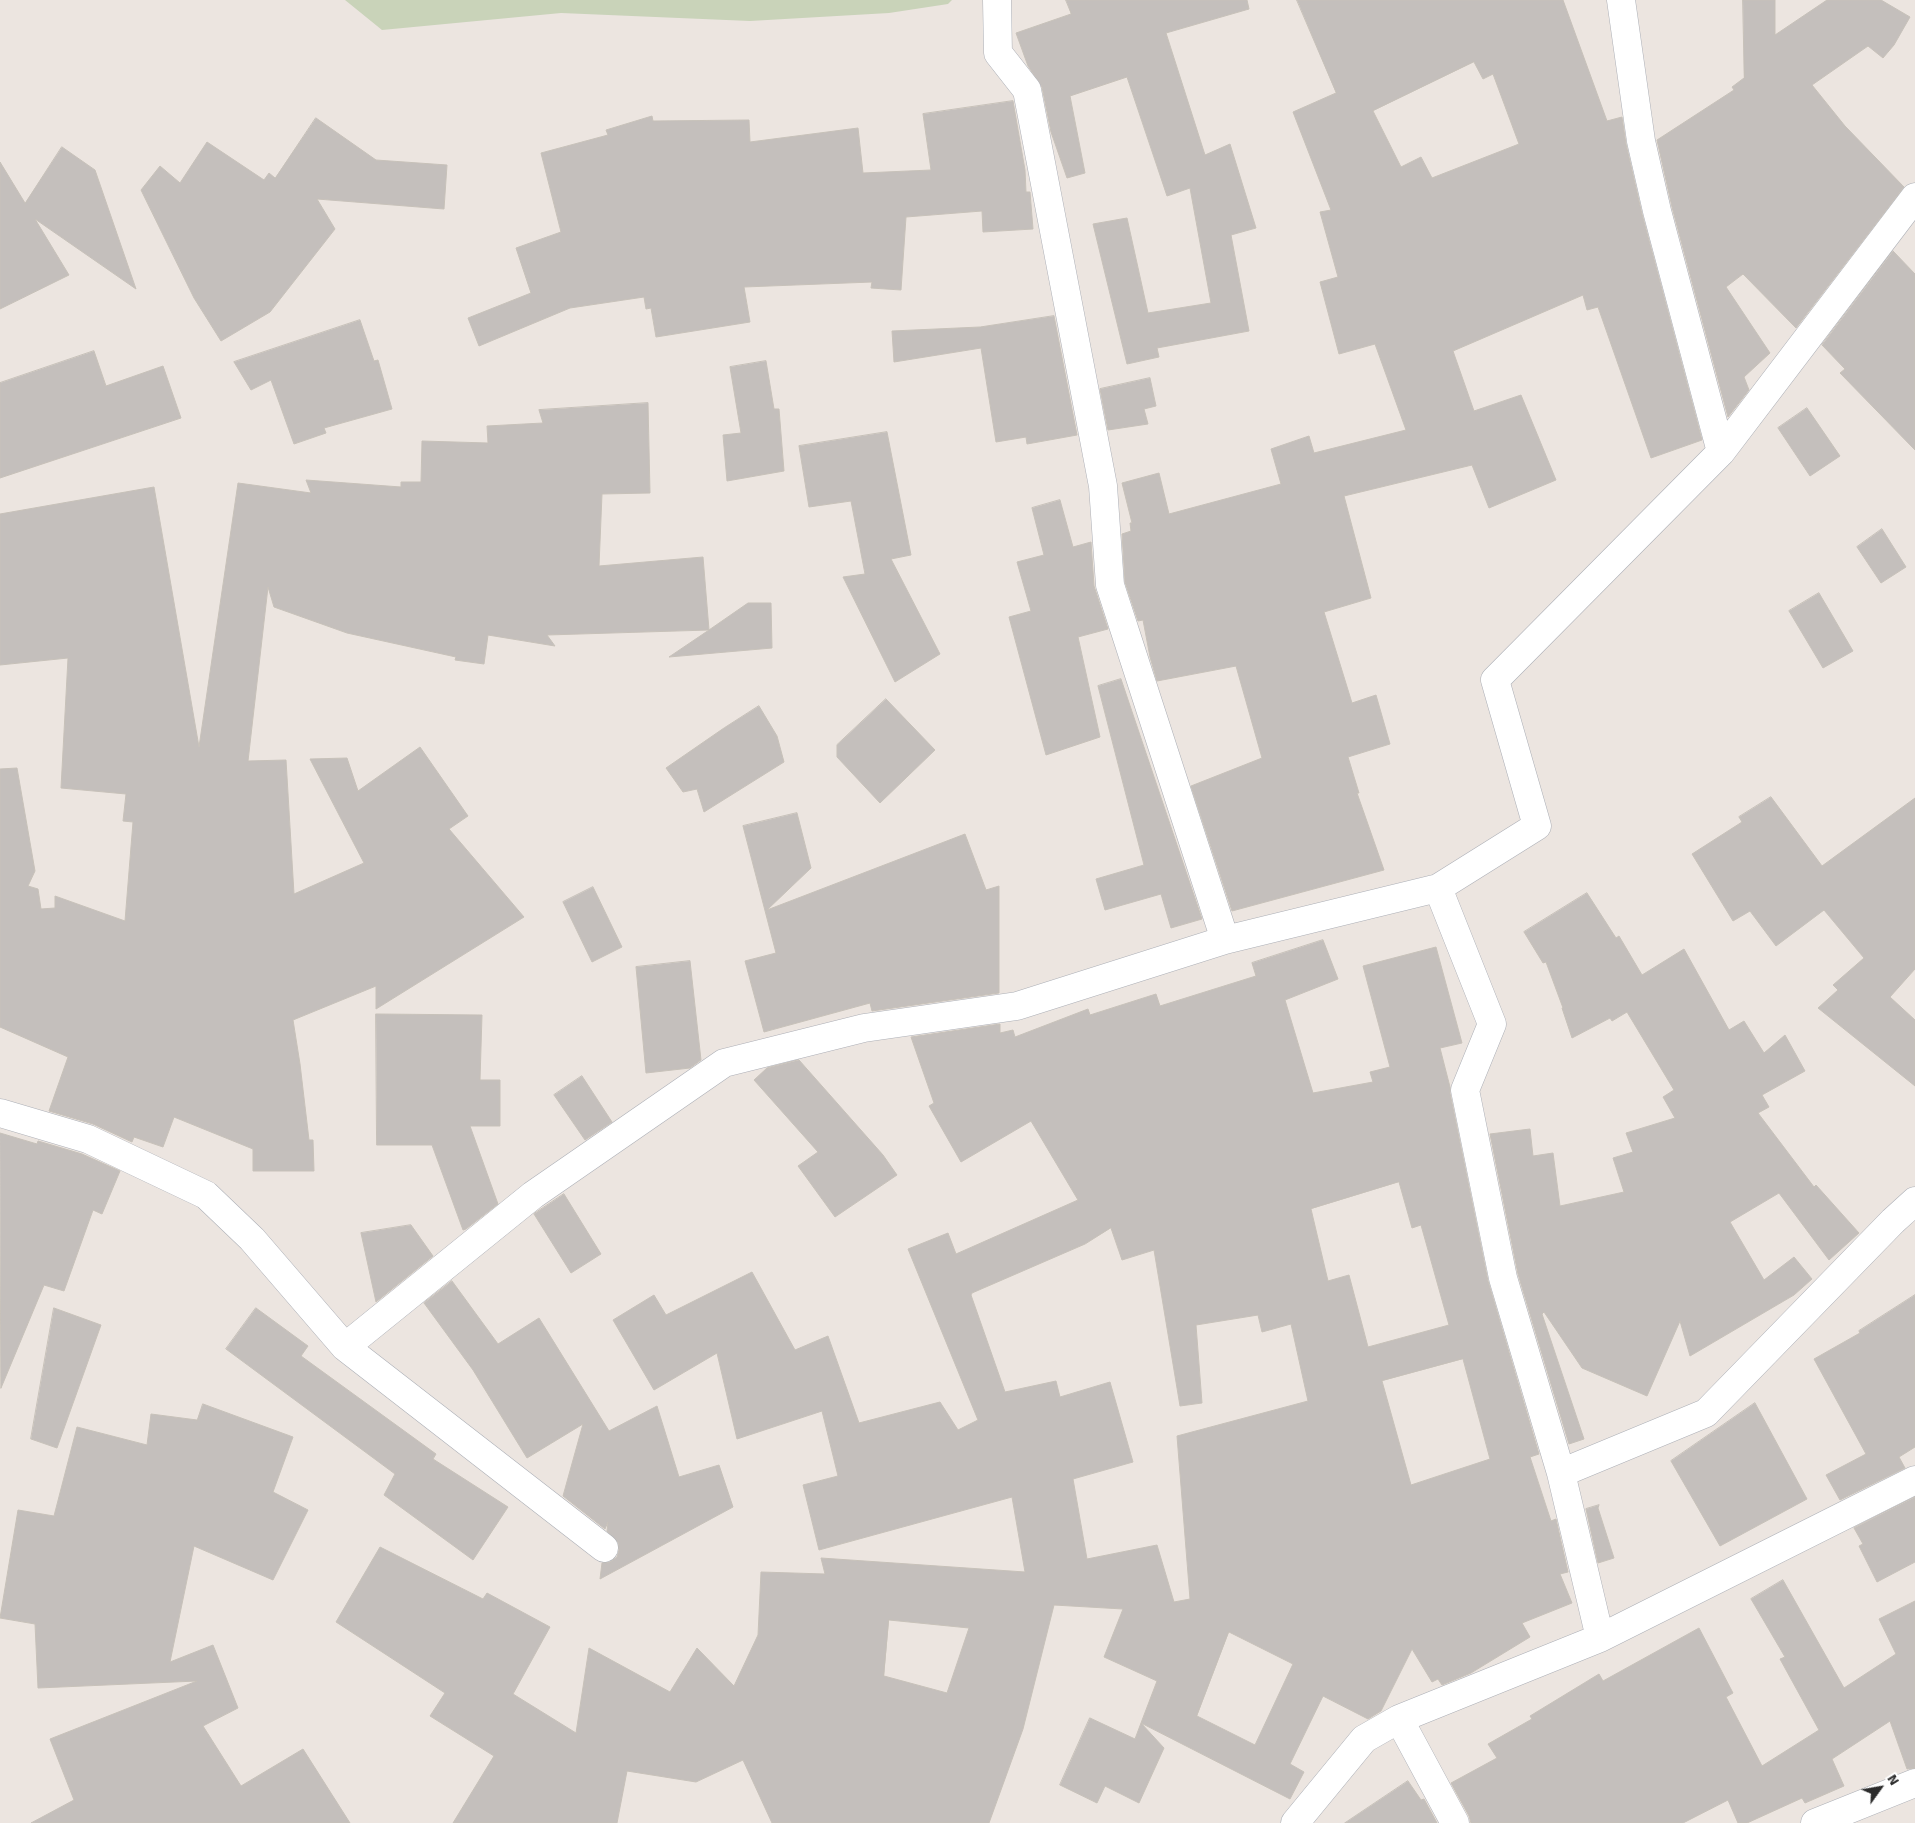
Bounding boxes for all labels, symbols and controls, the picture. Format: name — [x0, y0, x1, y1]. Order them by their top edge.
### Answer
north arrow — [1855, 1763, 1905, 1813]
text: N — [1883, 1771, 1903, 1788]

